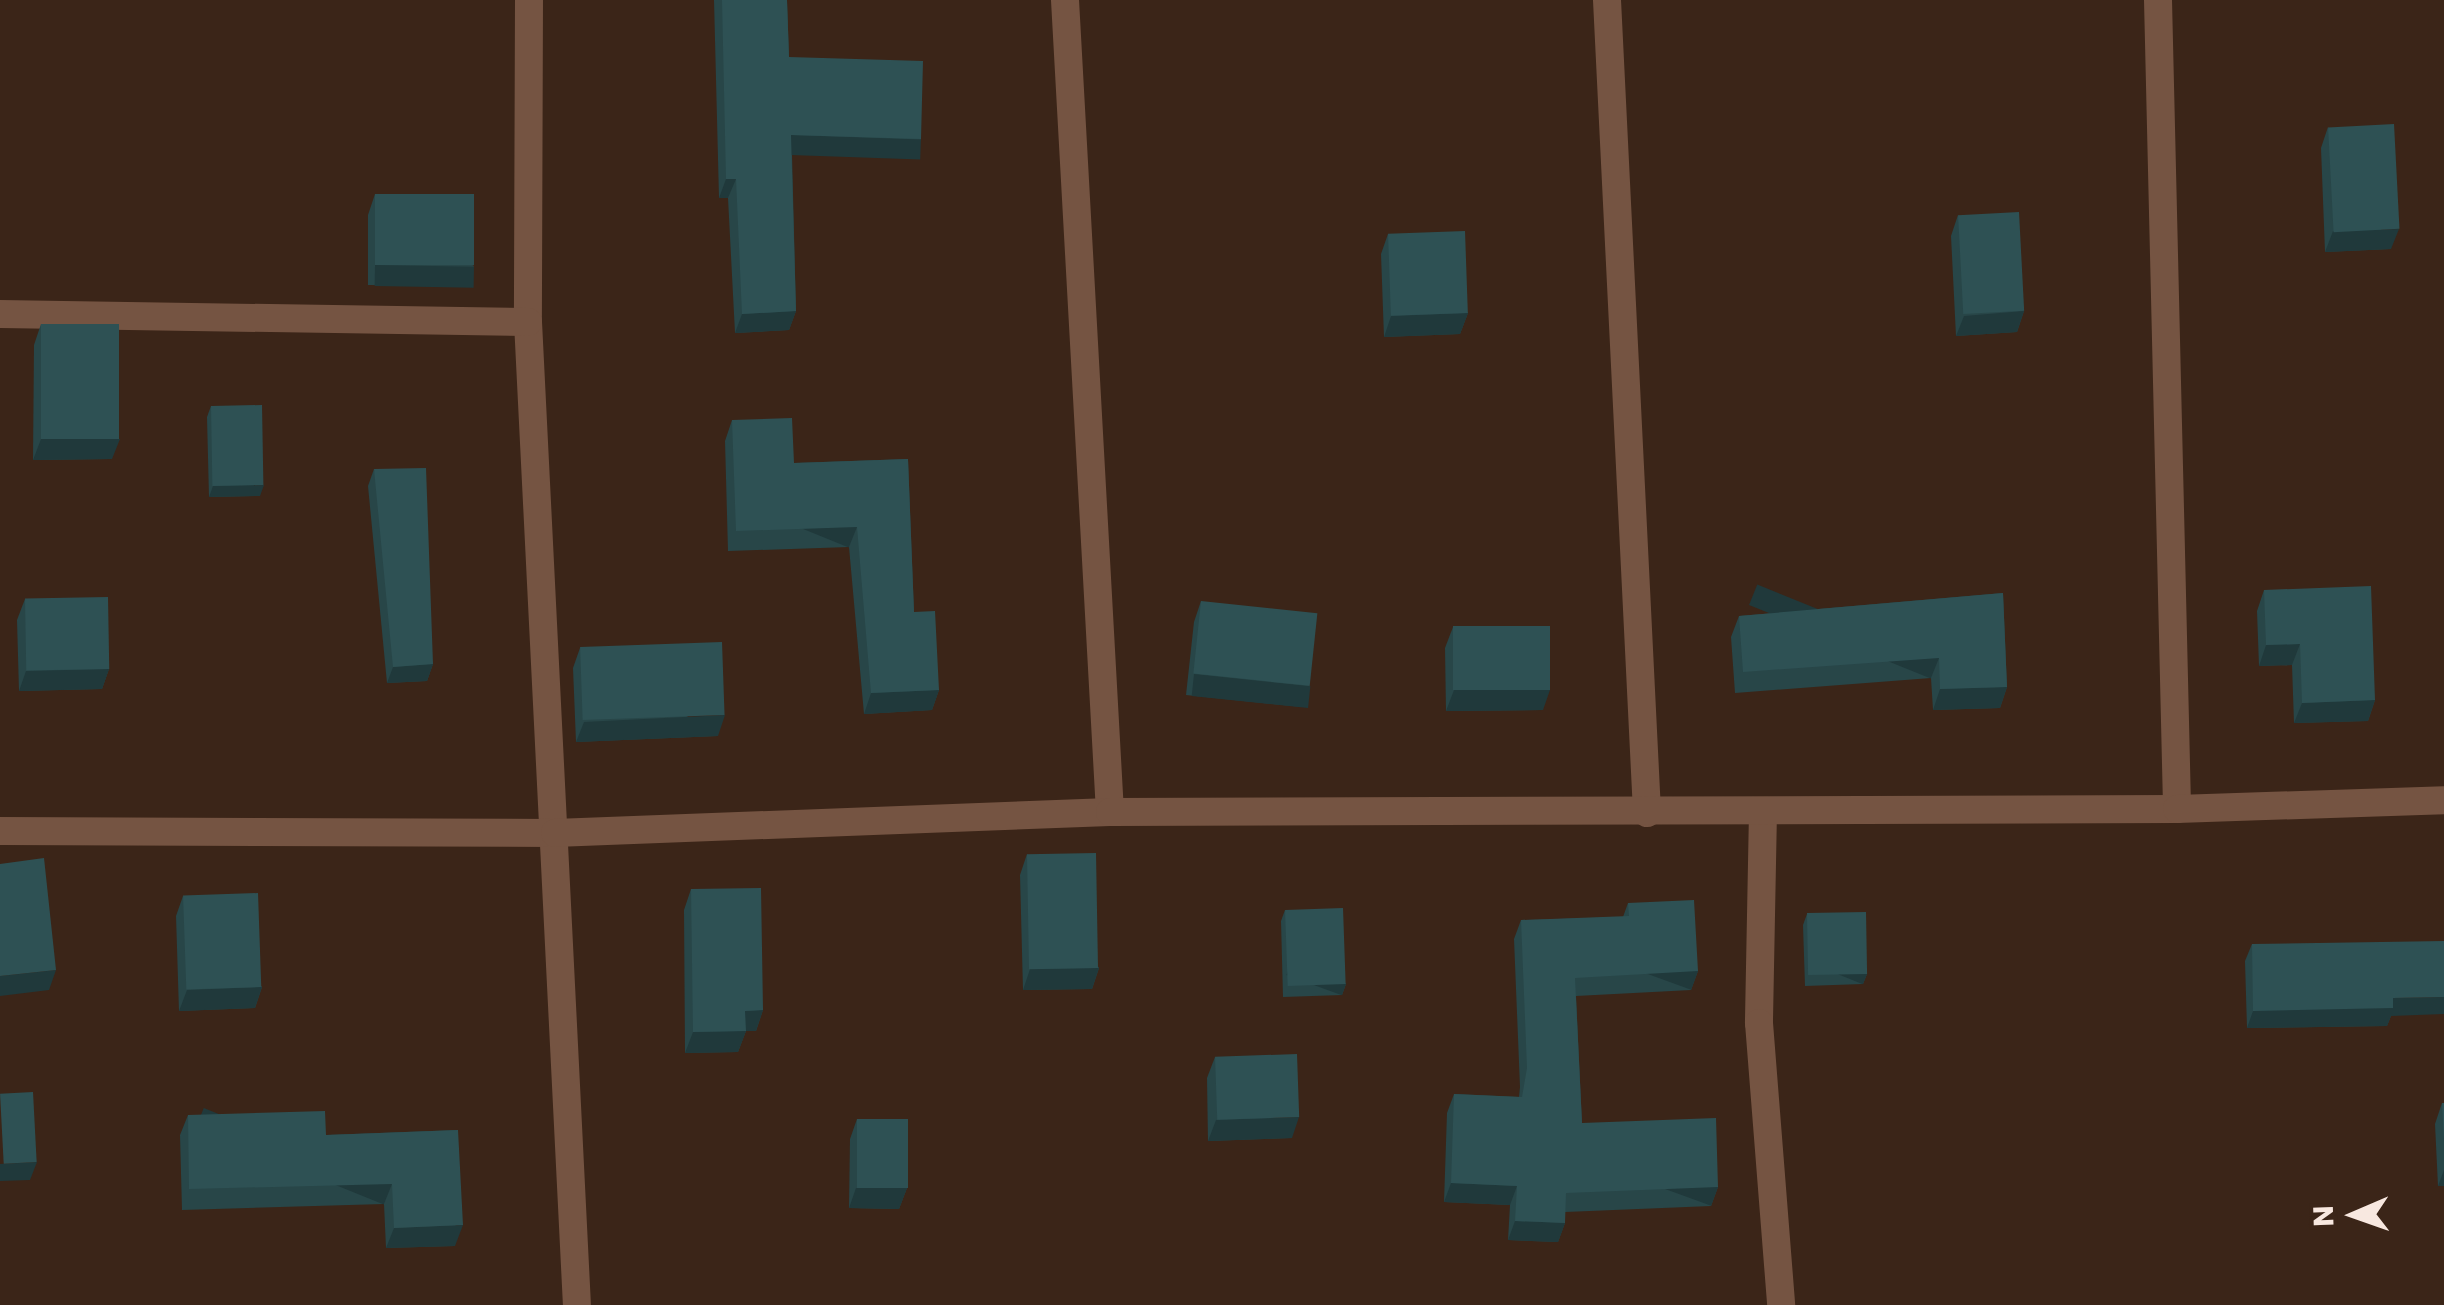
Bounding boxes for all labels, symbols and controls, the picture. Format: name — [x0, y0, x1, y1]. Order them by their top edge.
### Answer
north arrow — [2304, 1165, 2404, 1265]
text: N — [2304, 1205, 2343, 1227]

